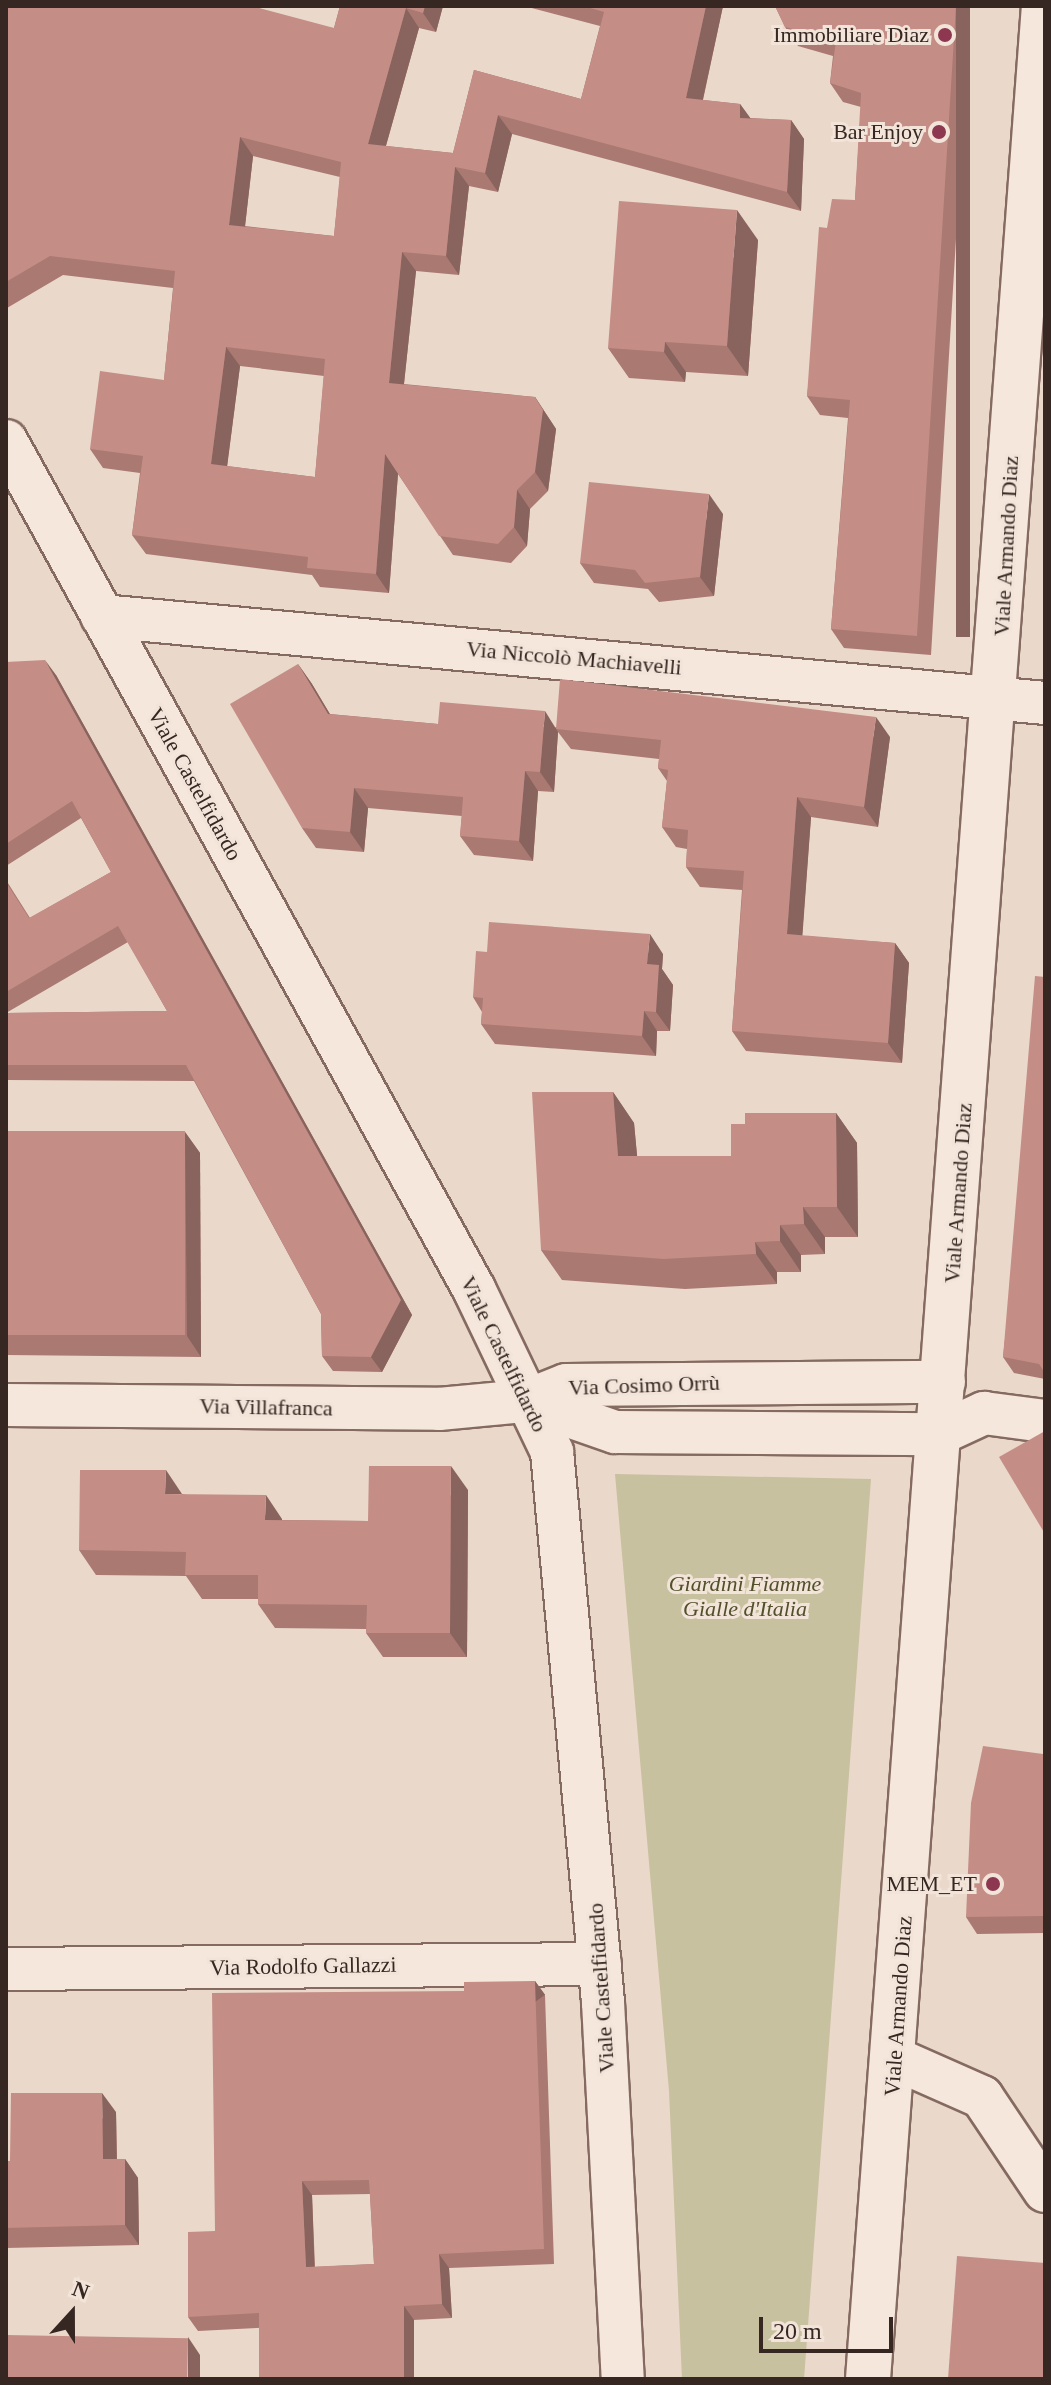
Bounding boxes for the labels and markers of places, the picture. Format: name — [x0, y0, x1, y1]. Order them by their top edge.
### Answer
place label: Immobiliare Diaz — [773, 22, 929, 48]
marker: Immobiliare Diaz — [936, 26, 954, 44]
place label: Bar Enjoy — [833, 119, 923, 145]
marker: Bar Enjoy — [930, 123, 948, 141]
place label: MEM_ET — [887, 1871, 977, 1897]
marker: MEM_ET — [984, 1875, 1002, 1893]

